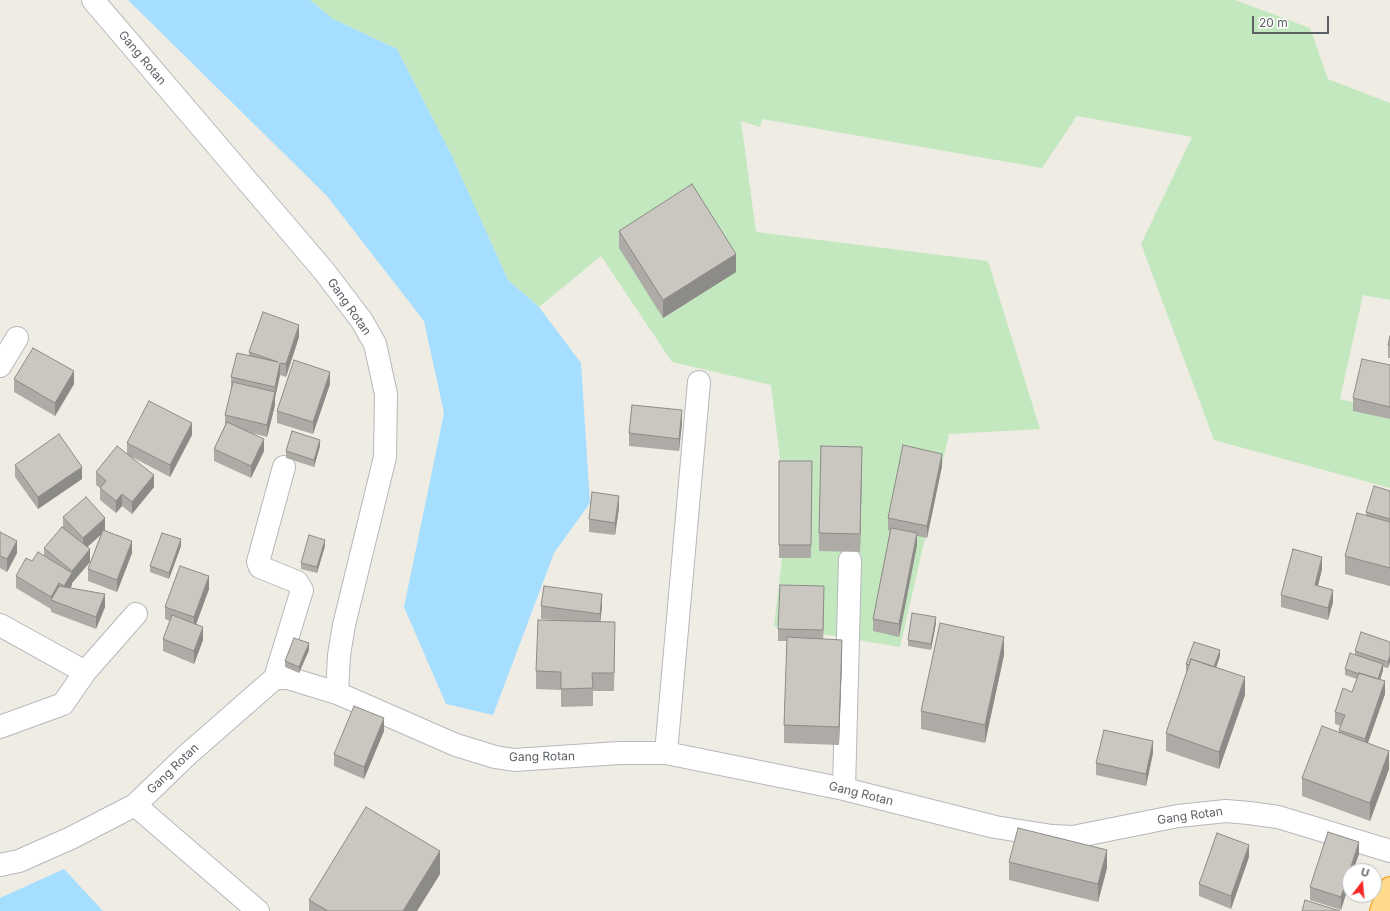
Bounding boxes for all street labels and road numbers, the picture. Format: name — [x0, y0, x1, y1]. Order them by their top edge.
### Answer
street label: Gang Rotan — [115, 28, 169, 88]
street label: Gang Rotan — [324, 276, 374, 338]
street label: Gang Rotan — [144, 741, 202, 797]
street label: Gang Rotan — [509, 749, 575, 765]
street label: Gang Rotan — [827, 779, 895, 809]
street label: Gang Rotan — [1156, 804, 1224, 828]

